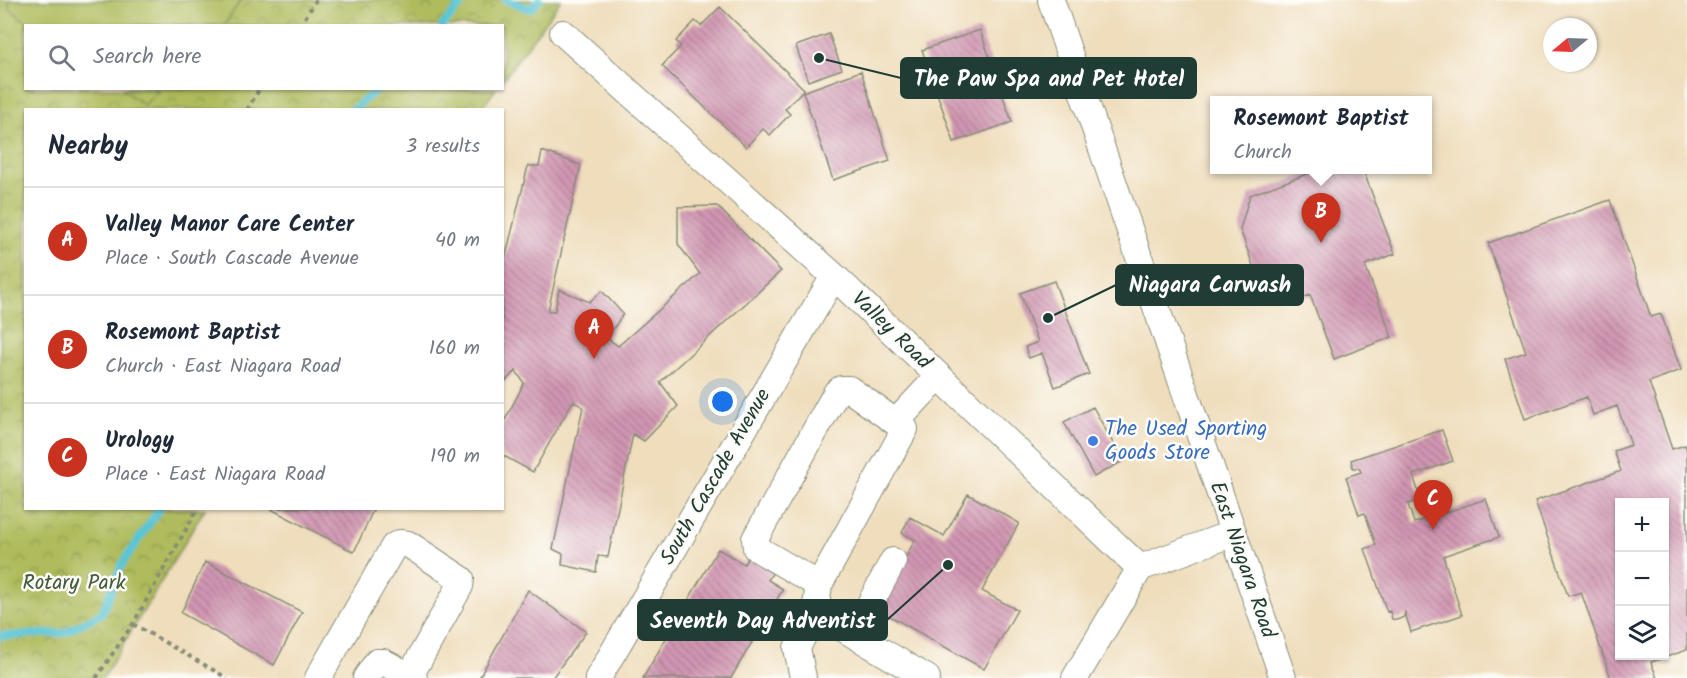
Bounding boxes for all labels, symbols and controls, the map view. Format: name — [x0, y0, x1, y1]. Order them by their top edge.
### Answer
north arrow — [1543, 18, 1597, 72]
search box — [24, 24, 504, 90]
text: Search here — [93, 40, 201, 75]
icon: search — [45, 41, 78, 74]
callout: The Paw Spa and Pet Hotel — [901, 58, 1196, 98]
text: The Paw Spa and Pet Hotel — [914, 63, 1184, 98]
popup — [1210, 96, 1432, 174]
text: Rosemont Baptist — [1233, 102, 1409, 137]
text: Nearby — [48, 126, 128, 168]
text: 3 results — [406, 131, 480, 163]
text: Church — [1233, 137, 1292, 169]
pin: B — [1302, 194, 1340, 243]
text: Valley Manor Care Center — [105, 208, 354, 243]
text: A — [61, 225, 74, 257]
text: 40 m — [435, 225, 480, 257]
text: Place · South Cascade Avenue — [105, 243, 359, 275]
callout: Niagara Carwash — [1116, 265, 1303, 305]
text: Niagara Carwash — [1129, 269, 1291, 304]
street label: Valley Road — [843, 284, 939, 378]
pin: A — [574, 310, 614, 359]
text: Rosemont Baptist — [105, 316, 281, 351]
text: B — [61, 333, 74, 365]
text: 160 m — [429, 333, 480, 365]
text: Church · East Niagara Road — [105, 351, 340, 383]
street label: South Cascade Avenue — [652, 382, 780, 572]
your location — [708, 387, 737, 416]
place label: The Used Sporting Goods Store — [1105, 413, 1267, 470]
text: Urology — [105, 424, 174, 459]
marker: The Used Sporting Goods Store — [1086, 434, 1100, 448]
text: C — [61, 441, 74, 473]
text: 190 m — [430, 441, 480, 473]
text: Place · East Niagara Road — [105, 459, 325, 491]
street label: East Niagara Road — [1200, 477, 1284, 643]
pin: C — [1414, 480, 1452, 530]
map controls — [1615, 498, 1669, 660]
button: + — [1615, 498, 1669, 552]
button: − — [1615, 552, 1669, 606]
park label: Rotary Park — [22, 567, 126, 600]
callout: Seventh Day Adventist — [638, 600, 887, 640]
text: Seventh Day Adventist — [650, 605, 877, 640]
button: layers — [1615, 606, 1669, 660]

